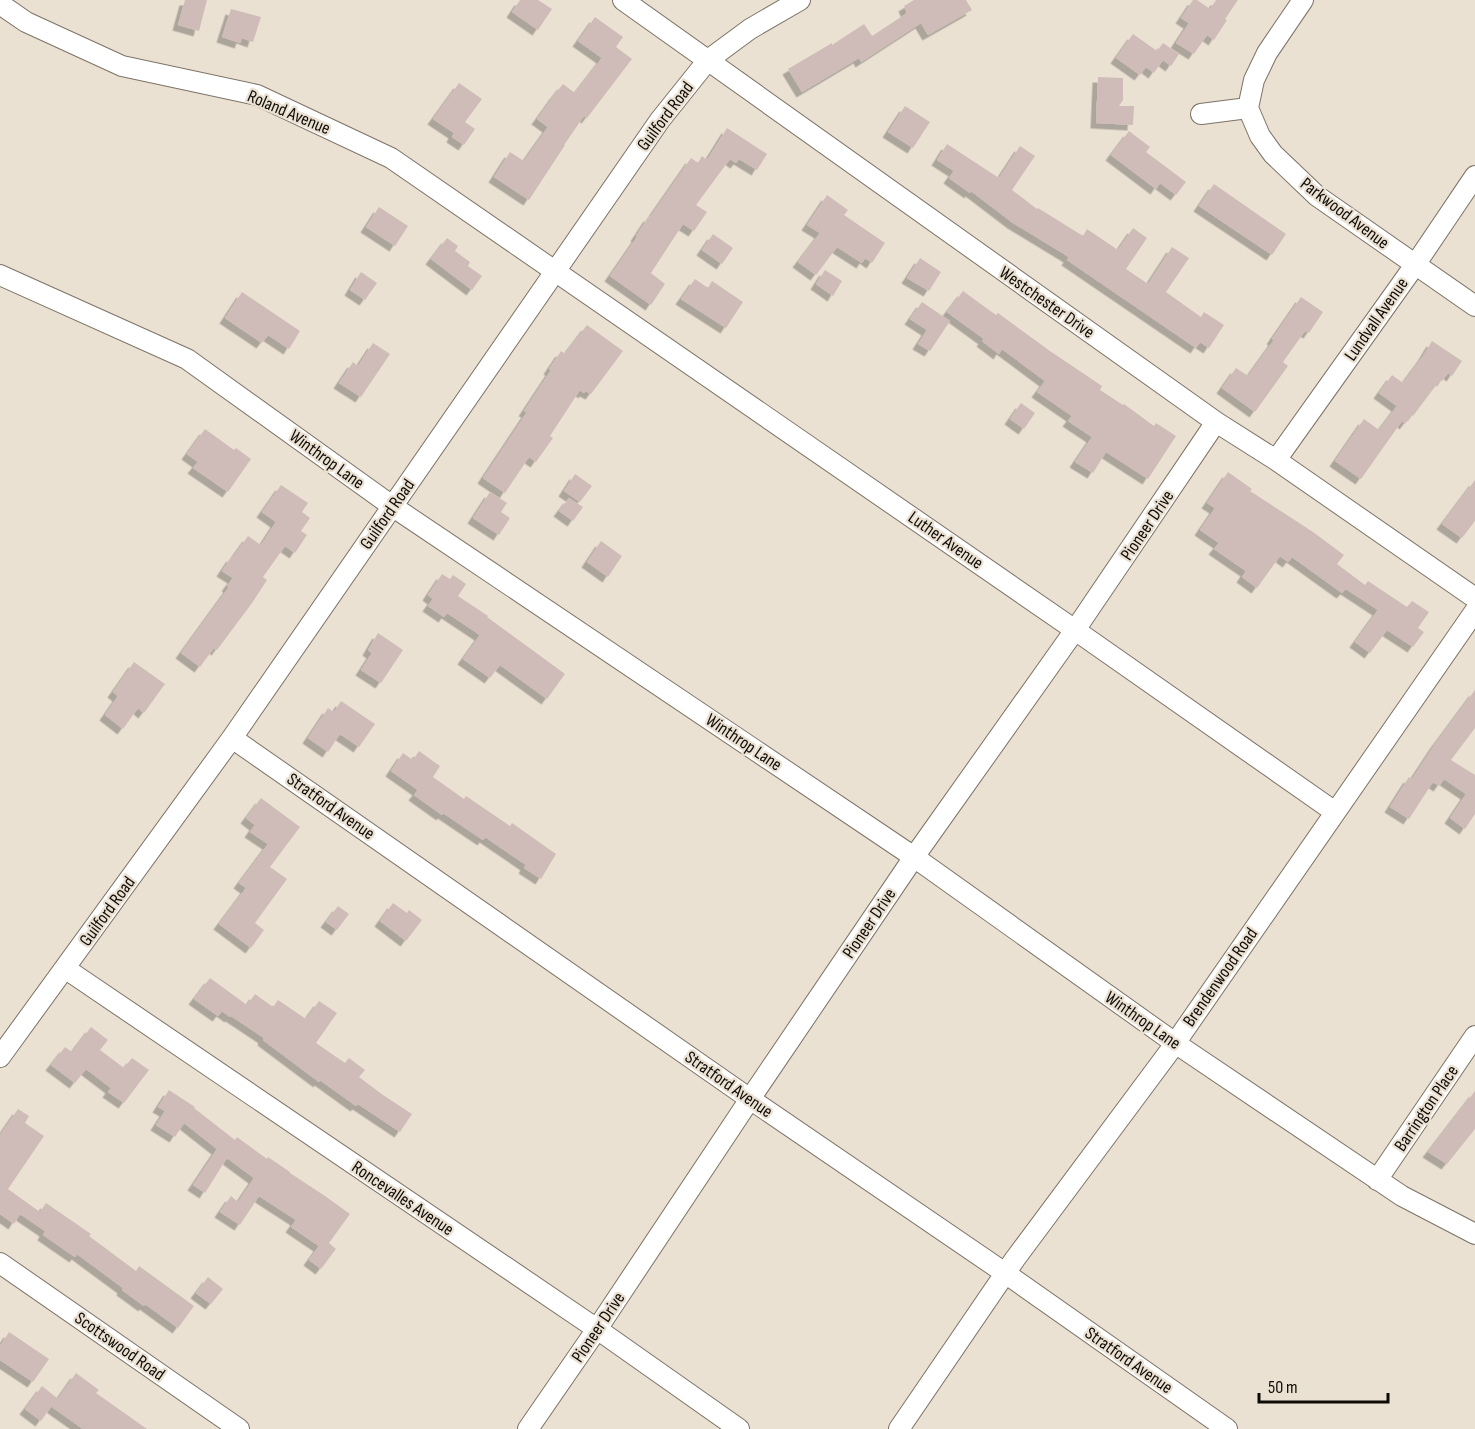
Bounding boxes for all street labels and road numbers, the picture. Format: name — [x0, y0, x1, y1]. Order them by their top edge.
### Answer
street label: Guilford Road — [633, 78, 698, 155]
street label: Roland Avenue — [244, 86, 333, 139]
street label: Parkwood Avenue — [1296, 173, 1393, 254]
street label: Westchester Drive — [995, 262, 1098, 343]
street label: Lundvall Avenue — [1340, 274, 1413, 365]
street label: Winthrop Lane — [285, 425, 368, 494]
street label: Guilford Road — [356, 475, 419, 553]
street label: Pioneer Drive — [1116, 486, 1179, 564]
street label: Luther Avenue — [904, 507, 987, 574]
street label: Winthrop Lane — [702, 709, 786, 776]
street label: Stratford Avenue — [283, 769, 379, 844]
street label: Guilford Road — [75, 872, 140, 950]
street label: Pioneer Drive — [838, 884, 901, 962]
street label: Brendenwood Road — [1179, 924, 1262, 1031]
street label: Winthrop Lane — [1101, 987, 1184, 1054]
street label: Stratford Avenue — [681, 1047, 777, 1122]
street label: Barrington Place — [1390, 1061, 1463, 1155]
street label: Roncevalles Avenue — [348, 1157, 458, 1240]
street label: Pioneer Drive — [567, 1288, 630, 1366]
street label: Scottswood Road — [71, 1308, 169, 1385]
street label: Stratford Avenue — [1081, 1323, 1177, 1398]

